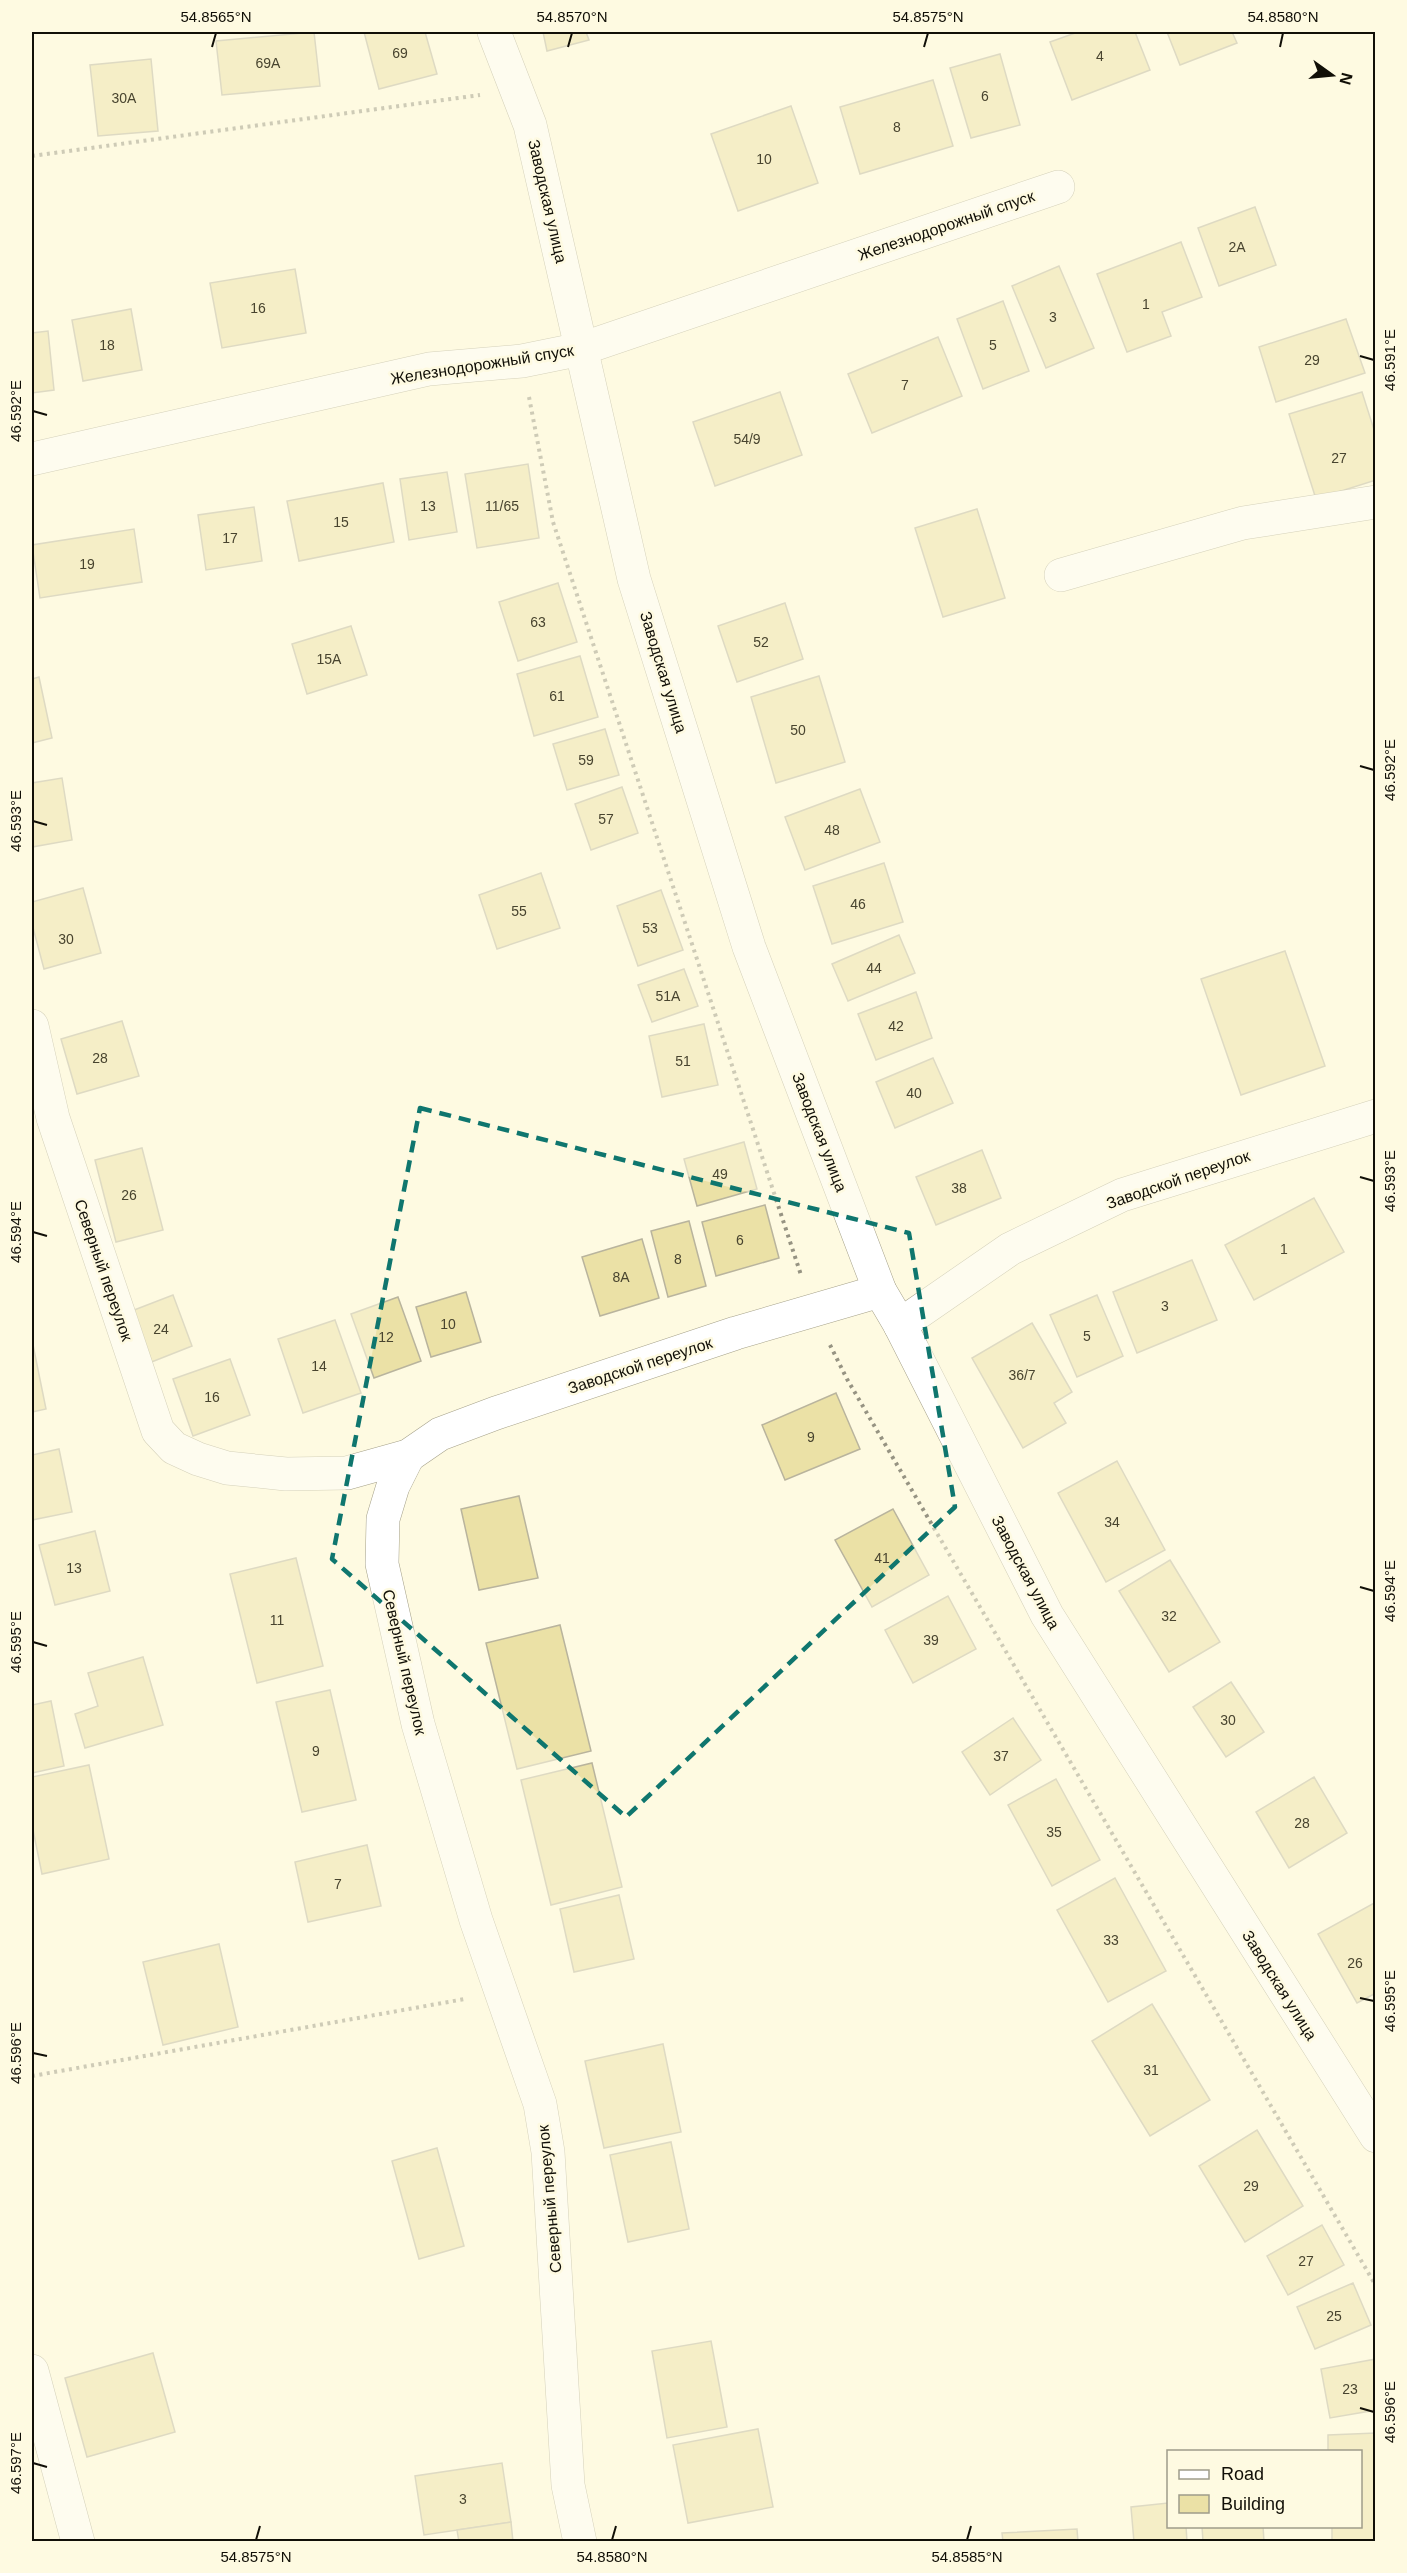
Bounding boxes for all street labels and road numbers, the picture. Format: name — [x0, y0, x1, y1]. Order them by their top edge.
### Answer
street label: Заводская улица — [525, 138, 570, 265]
street label: Железнодорожный спуск — [856, 187, 1037, 264]
street label: Железнодорожный спуск — [389, 341, 576, 387]
street label: Заводская улица — [637, 609, 690, 735]
street label: Заводская улица — [789, 1070, 850, 1194]
street label: Заводской переулок — [1104, 1147, 1253, 1212]
street label: Северный переулок — [71, 1197, 136, 1344]
street label: Заводской переулок — [566, 1334, 715, 1397]
street label: Заводская улица — [988, 1513, 1063, 1632]
street label: Северный переулок — [380, 1588, 430, 1737]
street label: Заводская улица — [1239, 1927, 1320, 2043]
street label: Северный переулок — [534, 2123, 564, 2274]

